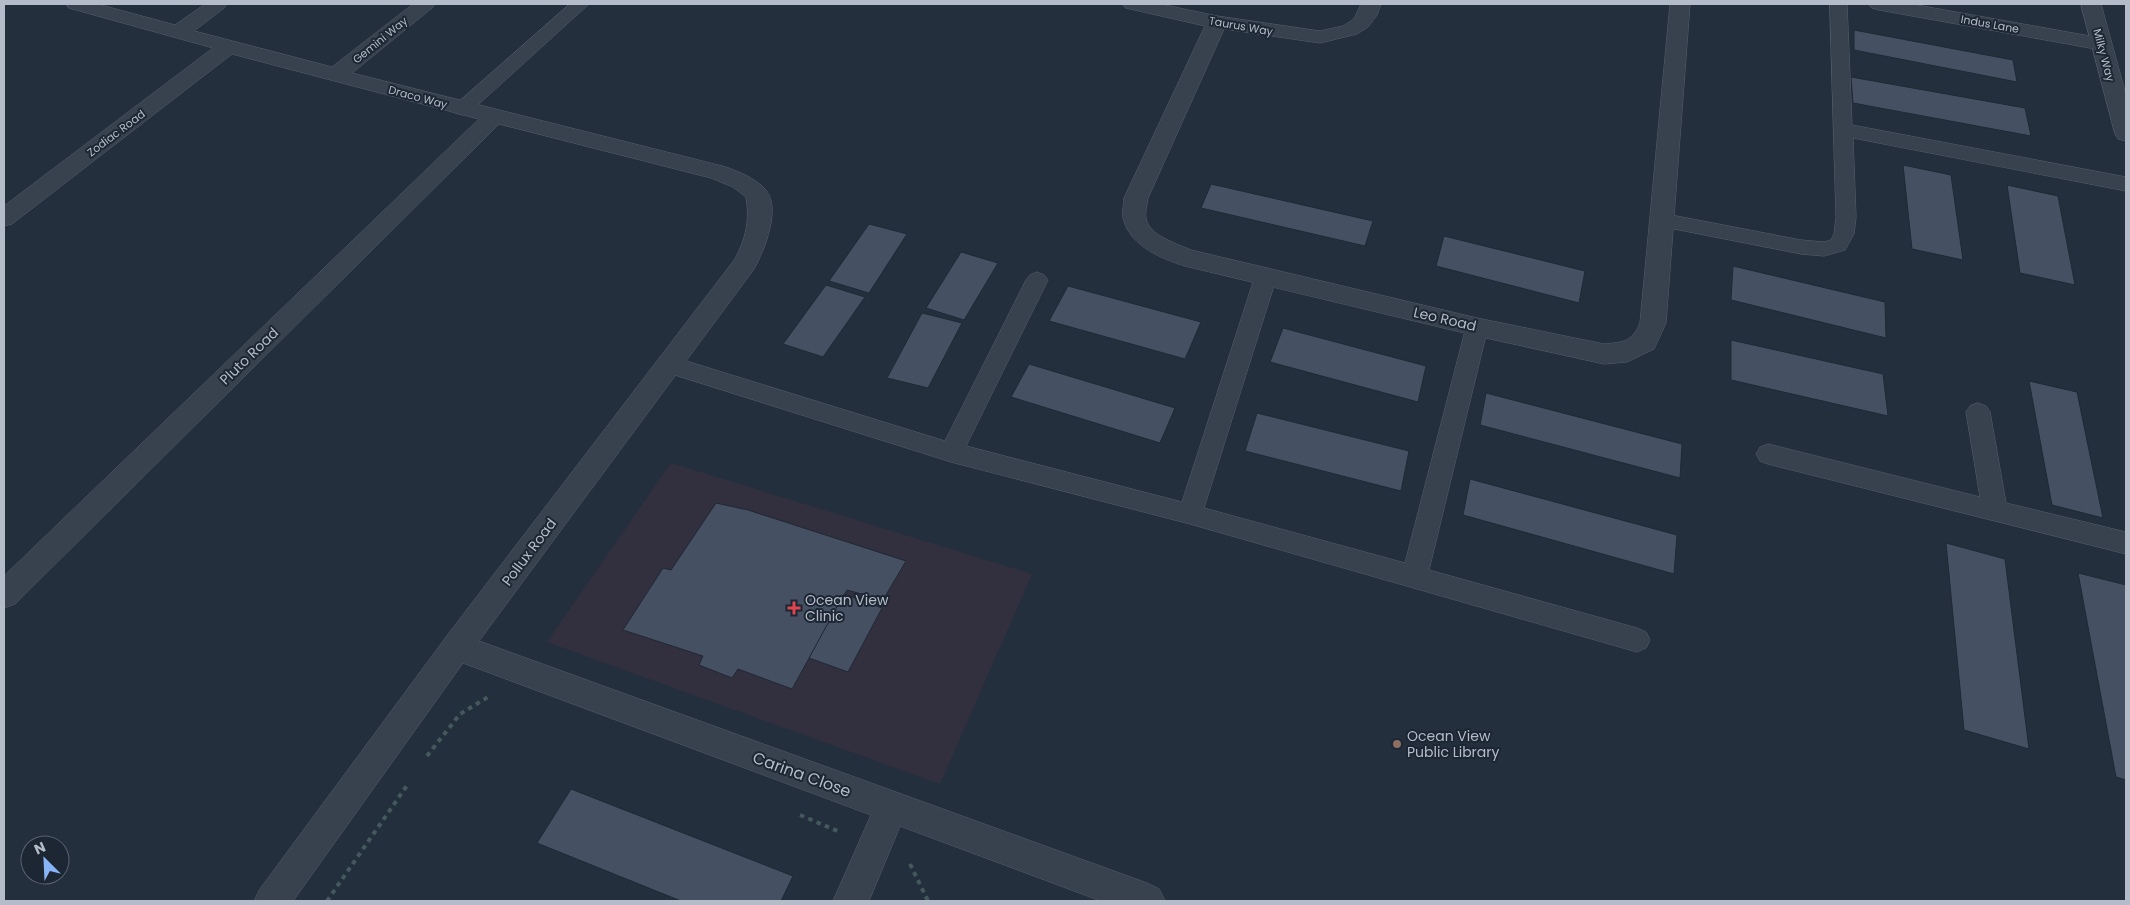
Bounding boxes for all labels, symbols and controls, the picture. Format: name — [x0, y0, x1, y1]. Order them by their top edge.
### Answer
street label: Indus Lane — [1960, 11, 2021, 37]
street label: Gemini Way — [349, 12, 411, 67]
street label: Taurus Way — [1208, 13, 1275, 40]
street label: Milky Way — [2089, 27, 2119, 84]
street label: Draco Way — [387, 81, 450, 113]
street label: Zodiac Road — [84, 106, 148, 160]
street label: Leo Road — [1412, 302, 1478, 336]
street label: Pluto Road — [215, 323, 283, 389]
street label: Pollux Road — [497, 514, 561, 590]
place label: Ocean View Clinic — [805, 590, 889, 626]
marker: Ocean View Clinic — [787, 601, 801, 615]
place label: Ocean View Public Library — [1407, 726, 1500, 762]
marker: Ocean View Public Library — [1391, 738, 1403, 750]
street label: Carina Close — [749, 746, 854, 803]
north arrow — [20, 835, 70, 885]
text: N — [31, 837, 49, 859]

